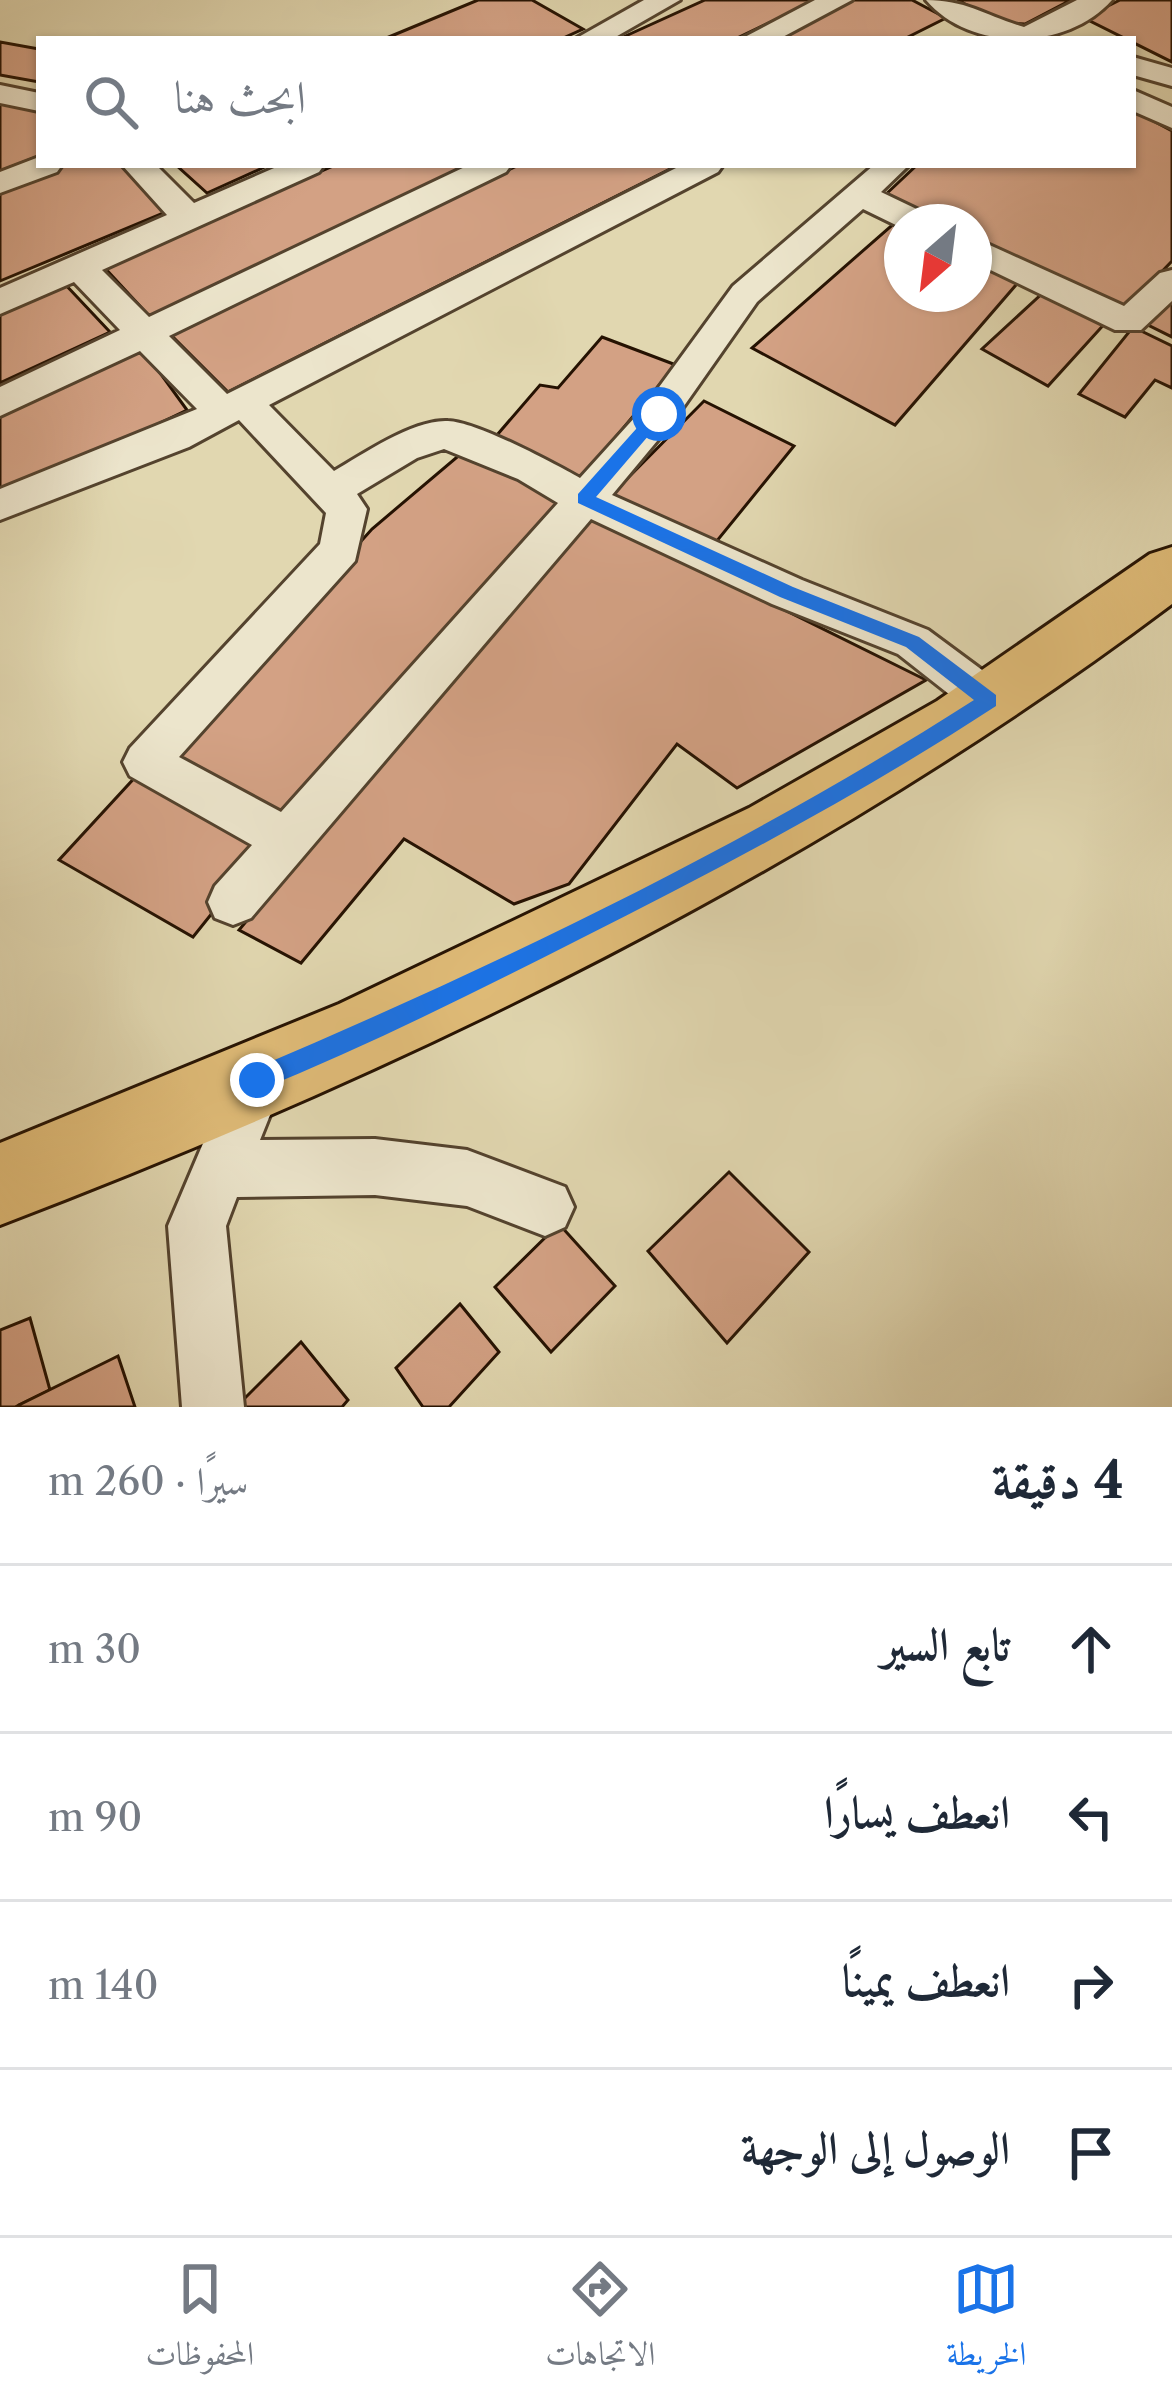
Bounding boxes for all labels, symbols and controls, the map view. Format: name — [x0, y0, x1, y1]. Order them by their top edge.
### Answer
search box — [36, 36, 1136, 168]
icon: search — [78, 69, 144, 135]
text: ابحث هنا — [174, 69, 306, 125]
north arrow — [884, 204, 992, 312]
route start — [632, 387, 686, 441]
route end — [230, 1053, 284, 1107]
text: 4 دقيقة — [992, 1449, 1124, 1511]
text: سيرًا · 260 m — [48, 1457, 249, 1505]
text: تابع السير — [881, 1616, 1010, 1672]
icon: ahead — [1058, 1616, 1124, 1682]
text: 30 m — [48, 1625, 141, 1673]
text: انعطف يسارًا — [824, 1784, 1010, 1840]
icon: left — [1058, 1784, 1124, 1850]
text: 90 m — [48, 1793, 142, 1841]
text: انعطف يمينًا — [842, 1952, 1010, 2008]
icon: right — [1058, 1952, 1124, 2018]
text: 140 m — [48, 1961, 158, 2009]
text: الوصول إلى الوجهة — [741, 2120, 1010, 2176]
icon: arrive — [1058, 2120, 1124, 2186]
tab: المحفوظات — [145, 2256, 254, 2386]
tab: الاتجاهات — [545, 2256, 655, 2386]
tab: الخريطة — [946, 2256, 1027, 2386]

